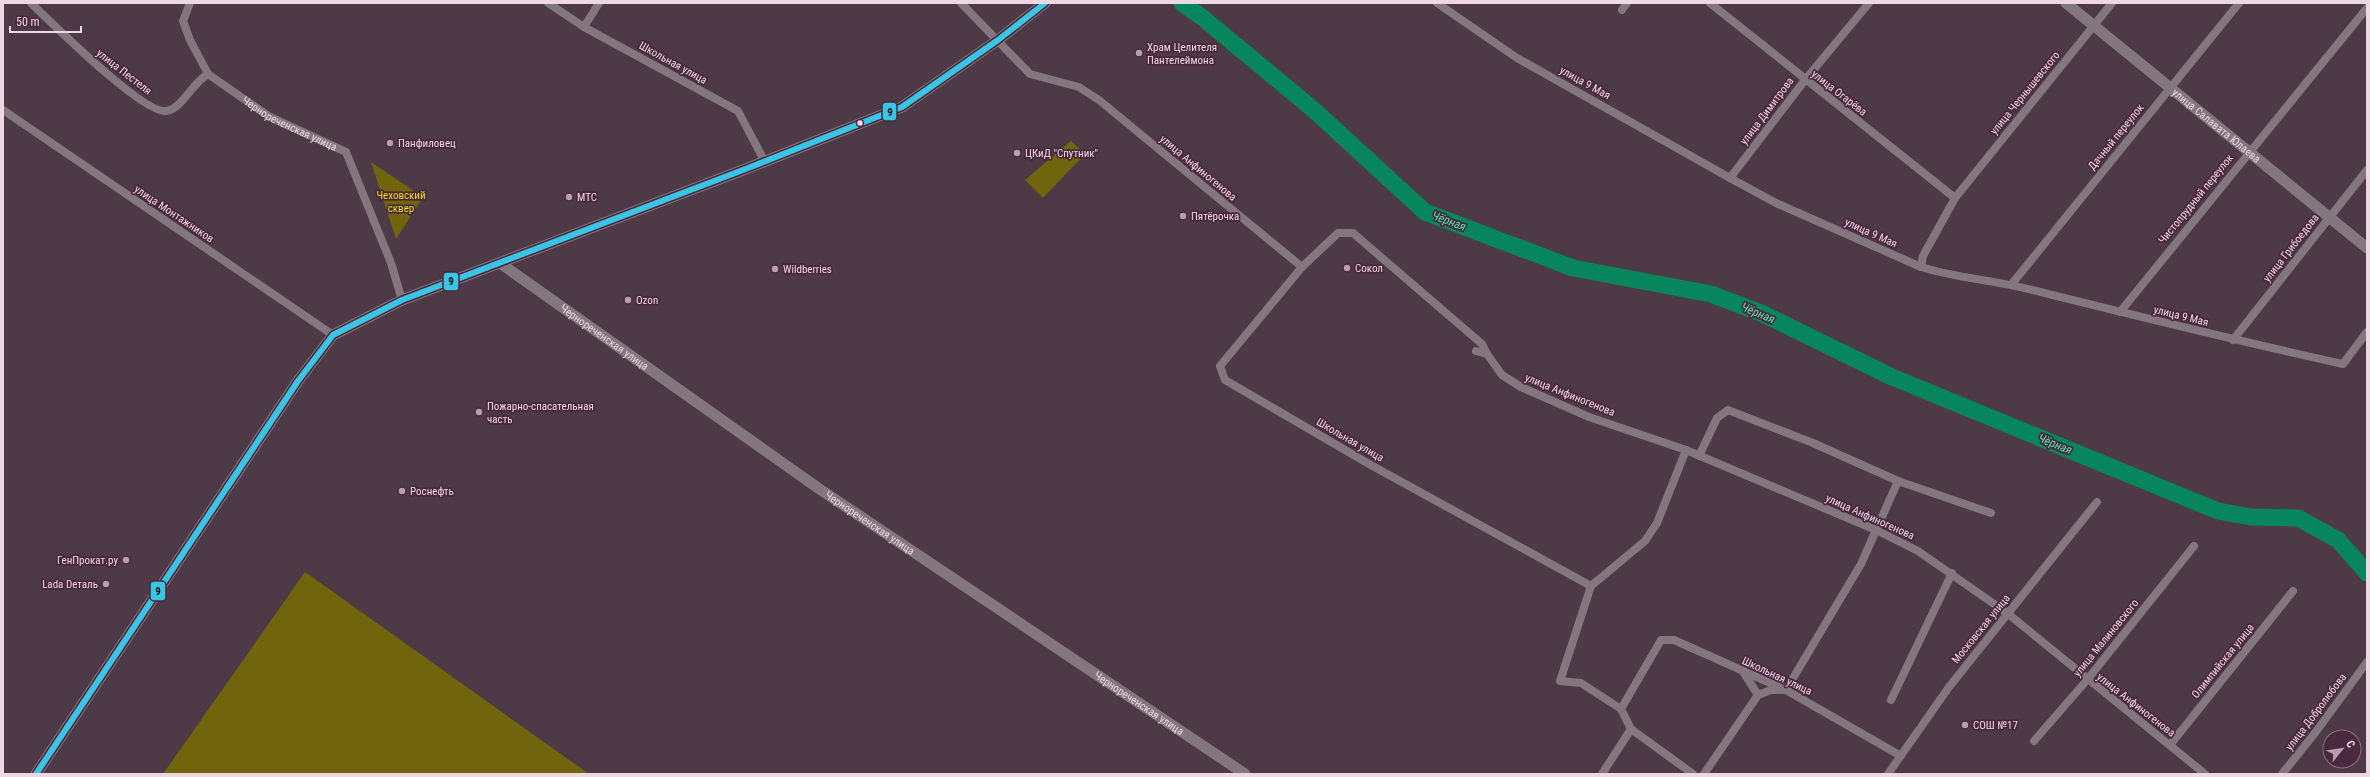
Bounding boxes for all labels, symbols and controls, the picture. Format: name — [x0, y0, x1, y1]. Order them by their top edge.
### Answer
scale bar — [10, 8, 81, 34]
text: 50 m — [16, 15, 40, 29]
street label: Школьная улица — [637, 39, 709, 87]
place label: Храм Целителя Пантелеймона — [1147, 41, 1217, 67]
street label: улица Пестеля — [94, 46, 154, 98]
marker: Храм Целителя Пантелеймона — [1134, 48, 1144, 58]
street label: улица Чернышевского — [1987, 48, 2063, 137]
street label: улица 9 Мая — [1557, 64, 1613, 102]
street label: улица Огарёва — [1809, 67, 1869, 119]
street label: улица Димитрова — [1737, 75, 1797, 147]
street label: улица Салавата Юлаева — [2170, 86, 2263, 165]
street label: Чернореченская улица — [240, 93, 339, 153]
street label: Дачный переулок — [2085, 101, 2147, 173]
line badge: 9 — [882, 102, 897, 121]
text: 9 — [887, 106, 893, 119]
unlabelled marker — [855, 118, 865, 128]
street label: улица Анфиногенова — [1157, 132, 1239, 204]
place label: Панфиловец — [398, 137, 456, 150]
marker: Панфиловец — [385, 138, 395, 148]
place label: ЦКиД "Спутник" — [1025, 147, 1098, 160]
marker: ЦКиД "Спутник" — [1012, 148, 1022, 158]
street label: Чистопрудный переулок — [2156, 151, 2237, 246]
street label: улица Монтажников — [132, 183, 216, 245]
park label: Чеховский сквер — [376, 189, 426, 215]
place label: МТС — [577, 191, 597, 204]
marker: МТС — [564, 192, 574, 202]
water label: Чёрная — [1430, 208, 1468, 234]
place label: Пятёрочка — [1191, 210, 1239, 223]
marker: Пятёрочка — [1178, 211, 1188, 221]
street label: улица Грибоедова — [2260, 211, 2322, 285]
street label: улица 9 Мая — [1843, 216, 1899, 250]
place label: Сокол — [1355, 262, 1383, 275]
place label: Wildberries — [783, 263, 832, 276]
marker: Сокол — [1342, 263, 1352, 273]
marker: Wildberries — [770, 264, 780, 274]
line badge: 9 — [443, 272, 459, 291]
text: 9 — [448, 275, 454, 288]
place label: Ozon — [636, 294, 658, 307]
marker: Ozon — [623, 295, 633, 305]
water label: Чёрная — [1739, 300, 1777, 326]
street label: Чернореченская улица — [558, 301, 651, 373]
street label: улица 9 Мая — [2152, 303, 2210, 329]
street label: улица Анфиногенова — [1523, 371, 1617, 419]
place label: Пожарно-спасательная часть — [487, 400, 594, 426]
marker: Пожарно-спасательная часть — [474, 407, 484, 417]
street label: Школьная улица — [1314, 415, 1386, 465]
water label: Чёрная — [2036, 431, 2074, 457]
place label: Роснефть — [410, 485, 454, 498]
marker: Роснефть — [397, 486, 407, 496]
street label: Чернореченская улица — [823, 488, 917, 557]
street label: улица Анфиногенова — [1824, 492, 1916, 542]
place label: ГенПрокат.ру — [57, 554, 118, 567]
marker: ГенПрокат.ру — [121, 555, 131, 565]
place label: Lada Dеталь — [42, 578, 98, 591]
marker: Lada Dеталь — [101, 579, 111, 589]
line badge: 9 — [150, 581, 166, 601]
text: 9 — [155, 585, 161, 598]
street label: Московская улица — [1949, 592, 2013, 666]
street label: улица Малиновского — [2071, 596, 2142, 679]
street label: Олимпийская улица — [2189, 621, 2257, 701]
street label: Школьная улица — [1740, 654, 1814, 698]
street label: Чернореченская улица — [1092, 668, 1186, 738]
street label: улица Анфиногенова — [2094, 670, 2178, 740]
street label: улица Добролюбова — [2283, 671, 2349, 753]
place label: СОШ №17 — [1973, 719, 2018, 732]
marker: СОШ №17 — [1960, 720, 1970, 730]
north arrow — [2322, 729, 2362, 769]
text: С — [2343, 738, 2357, 750]

